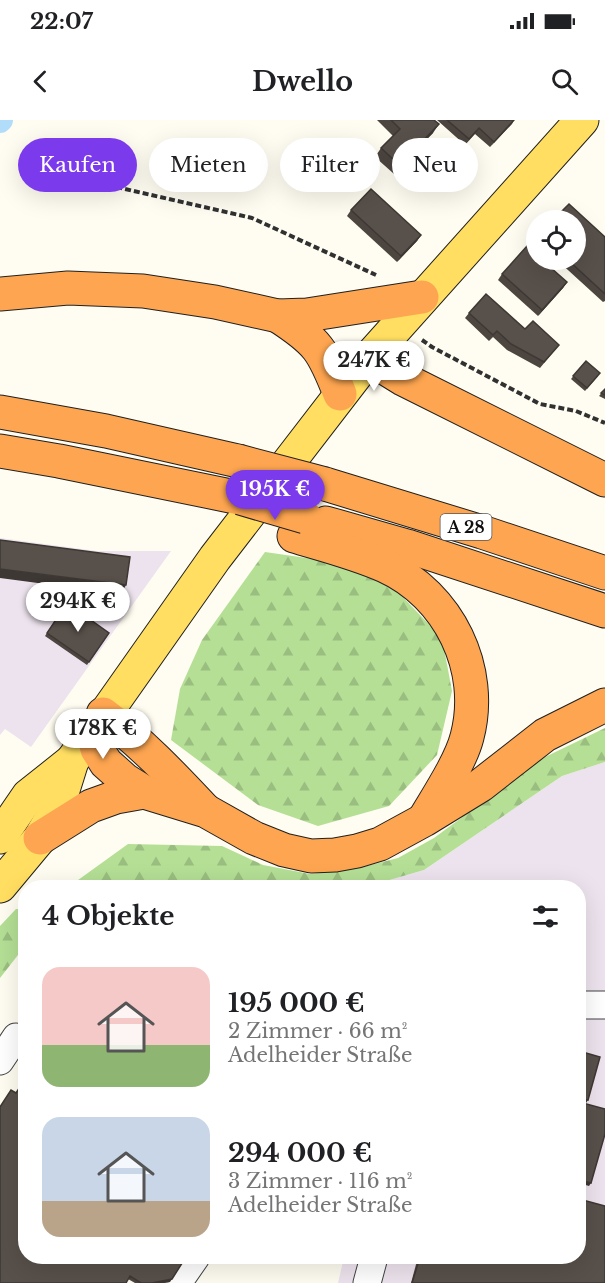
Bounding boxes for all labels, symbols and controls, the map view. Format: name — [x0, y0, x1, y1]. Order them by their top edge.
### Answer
text: 22:07 — [30, 8, 93, 35]
icon: back — [24, 65, 57, 98]
text: Dwello — [252, 65, 353, 98]
icon: search — [548, 65, 581, 98]
chip: Kaufen — [18, 138, 137, 192]
chip: Mieten — [149, 138, 268, 192]
chip: Filter — [280, 138, 380, 192]
chip: Neu — [392, 138, 478, 192]
map controls — [526, 210, 586, 270]
button: locate — [526, 210, 586, 270]
pin: 247K € — [325, 341, 423, 392]
text: 247K € — [337, 348, 411, 372]
pin: 195K € — [226, 470, 324, 521]
text: 195K € — [240, 477, 310, 501]
road number: A 28 — [440, 514, 492, 540]
pin: 294K € — [29, 582, 127, 633]
text: 294K € — [40, 589, 116, 613]
pin: 178K € — [54, 709, 152, 760]
text: 178K € — [69, 716, 137, 740]
text: 4 Objekte — [42, 900, 174, 932]
icon: filters — [529, 900, 562, 933]
text: 195 000 € — [228, 987, 365, 1019]
icon: home — [90, 991, 162, 1063]
text: 2 Zimmer · 66 m² — [228, 1019, 407, 1043]
text: Adelheider Straße — [228, 1043, 412, 1067]
text: 294 000 € — [228, 1137, 372, 1169]
icon: home — [90, 1141, 162, 1213]
text: 3 Zimmer · 116 m² — [228, 1169, 412, 1193]
text: Adelheider Straße — [228, 1193, 412, 1217]

